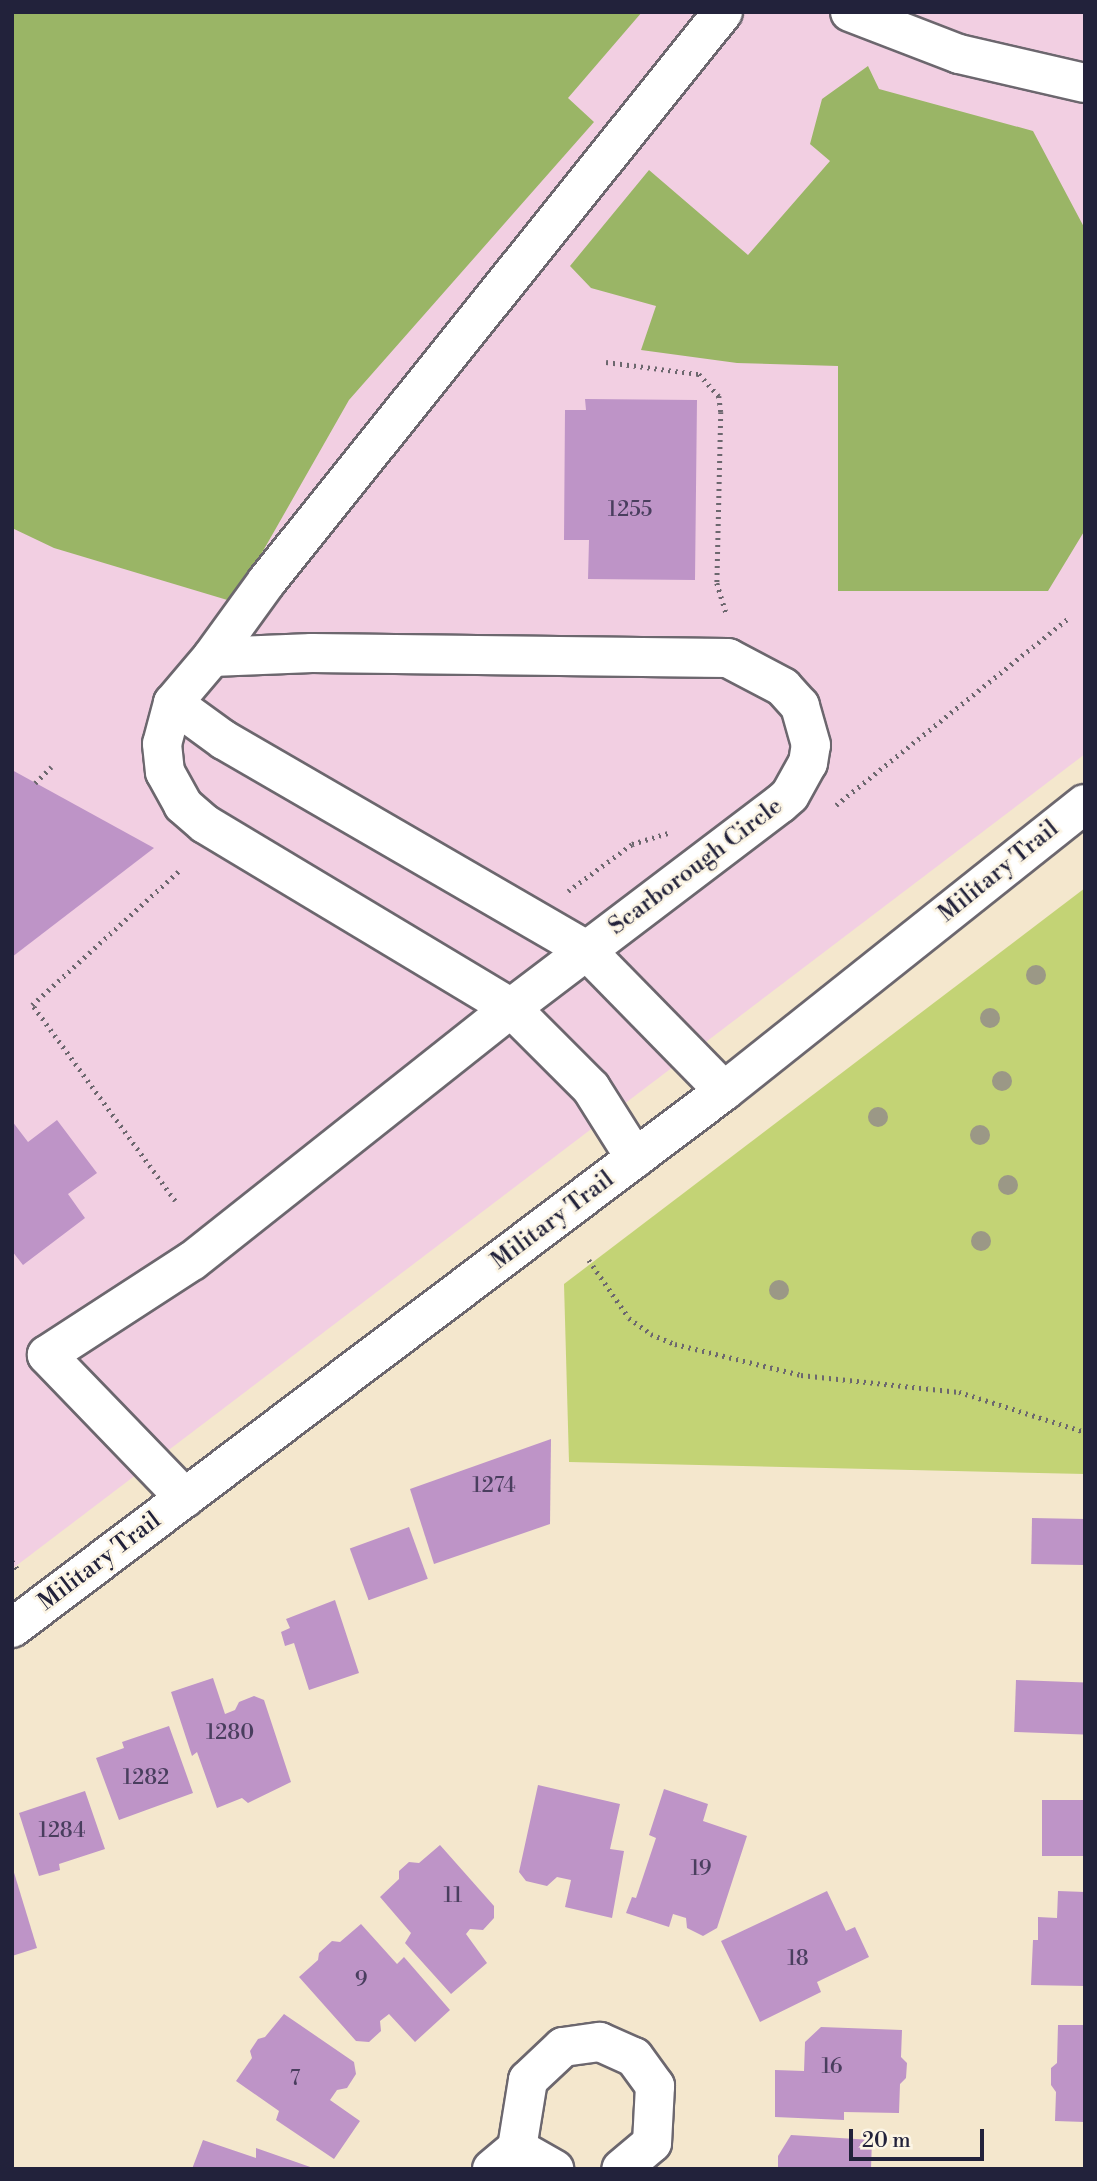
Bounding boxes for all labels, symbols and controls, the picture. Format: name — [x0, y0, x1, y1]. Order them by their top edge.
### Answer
house number: 1255 — [608, 497, 652, 523]
street label: Scarborough Circle — [603, 792, 789, 942]
street label: Military Trail — [933, 815, 1065, 929]
street label: Military Trail — [486, 1166, 620, 1276]
house number: 1274 — [472, 1473, 516, 1499]
street label: Military Trail — [33, 1507, 167, 1617]
house number: 1280 — [206, 1720, 254, 1746]
house number: 1282 — [123, 1765, 169, 1791]
house number: 1284 — [38, 1818, 86, 1844]
house number: 19 — [690, 1856, 712, 1882]
house number: 11 — [444, 1883, 462, 1909]
house number: 18 — [787, 1946, 809, 1972]
house number: 9 — [355, 1967, 367, 1993]
house number: 16 — [821, 2054, 843, 2080]
house number: 7 — [290, 2066, 300, 2092]
scale bar — [852, 2114, 987, 2158]
text: 20 m — [862, 2128, 911, 2154]

